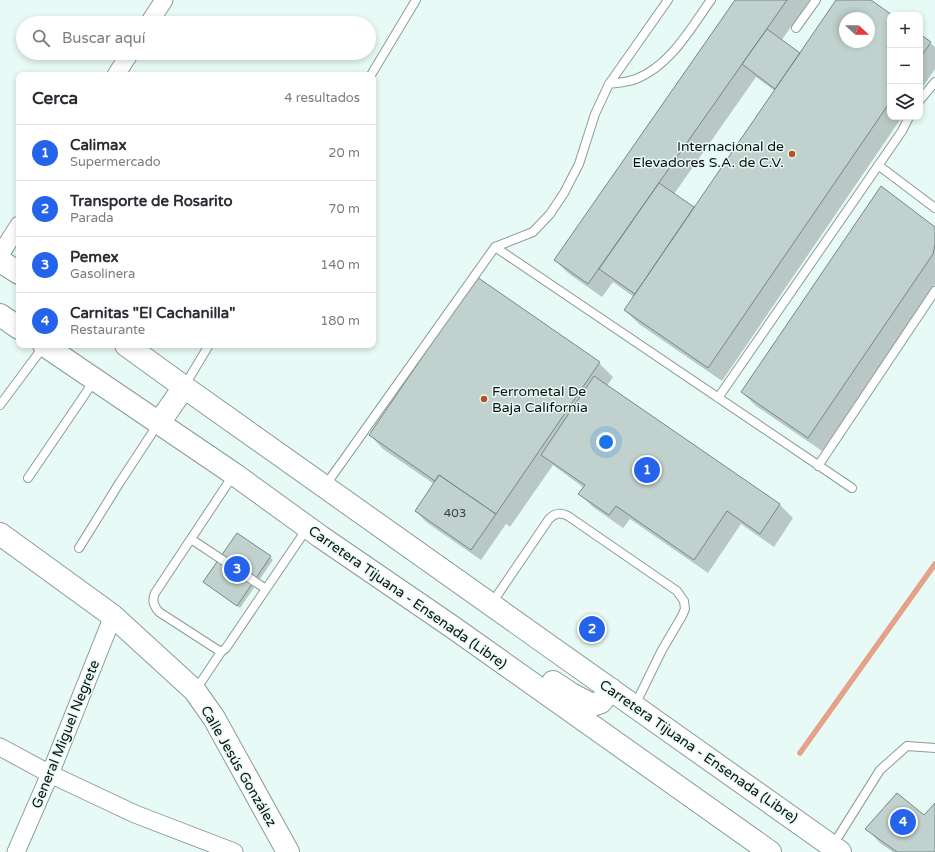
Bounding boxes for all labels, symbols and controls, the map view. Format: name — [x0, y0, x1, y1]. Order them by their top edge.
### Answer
north arrow — [839, 12, 875, 48]
map controls — [887, 12, 923, 120]
button: + — [887, 12, 923, 48]
search box — [16, 16, 376, 60]
icon: search — [30, 27, 52, 49]
text: Buscar aquí — [62, 29, 145, 47]
button: − — [887, 48, 923, 84]
button: layers — [887, 84, 923, 120]
text: Cerca — [32, 88, 78, 109]
text: 4 resultados — [284, 90, 360, 106]
text: Calimax — [70, 136, 127, 154]
place label: Internacional de Elevadores S.A. de C.V. — [632, 138, 784, 171]
text: 1 — [41, 145, 49, 161]
text: 20 m — [328, 145, 360, 161]
marker: Internacional de Elevadores S.A. de C.V. — [787, 149, 797, 159]
text: Supermercado — [70, 154, 161, 170]
text: Transporte de Rosarito — [70, 192, 233, 210]
text: 2 — [41, 201, 49, 217]
text: 70 m — [328, 201, 360, 217]
text: Parada — [70, 210, 114, 226]
text: Pemex — [70, 248, 119, 266]
text: 3 — [41, 257, 49, 273]
text: 140 m — [320, 257, 360, 273]
text: Gasolinera — [70, 266, 135, 282]
text: Carnitas "El Cachanilla" — [70, 304, 235, 322]
text: 4 — [41, 313, 49, 329]
text: 180 m — [320, 313, 360, 329]
text: Restaurante — [70, 322, 145, 338]
place label: Ferrometal De Baja California — [492, 383, 588, 416]
marker: Ferrometal De Baja California — [479, 394, 489, 404]
your location — [596, 432, 616, 452]
pin: 1 — [634, 455, 660, 485]
house number: 403 — [444, 506, 466, 520]
street label: Carretera Tijuana - Ensenada (Libre) — [305, 522, 510, 673]
pin: 3 — [224, 554, 250, 584]
pin: 2 — [579, 614, 605, 644]
street label: General Miguel Negrete — [28, 657, 103, 811]
street label: Carretera Tijuana - Ensenada (Libre) — [596, 676, 801, 827]
street label: Calle Jesús González — [197, 703, 280, 830]
pin: 4 — [890, 807, 916, 837]

